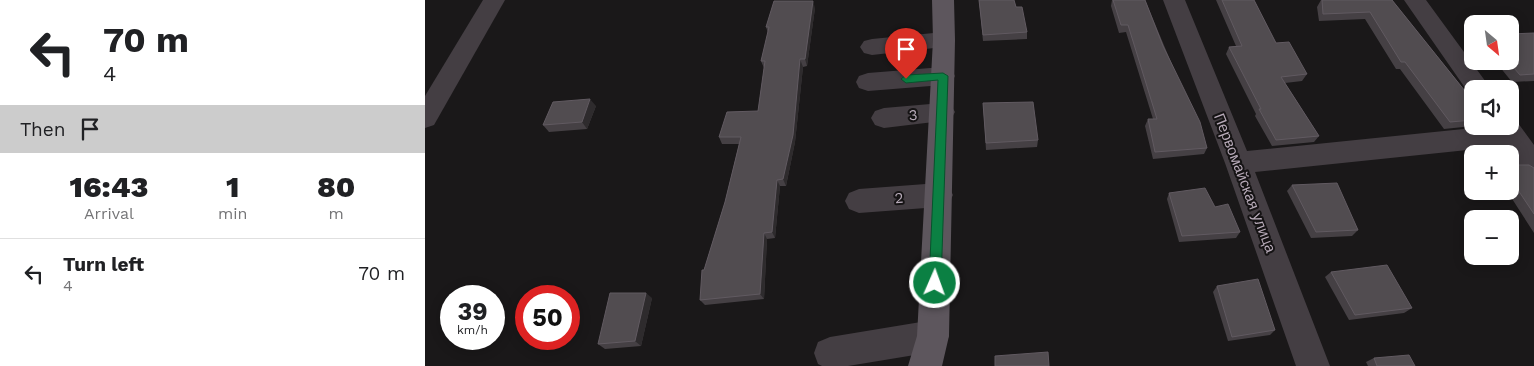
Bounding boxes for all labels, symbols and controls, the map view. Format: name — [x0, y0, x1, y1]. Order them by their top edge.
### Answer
north arrow — [1464, 15, 1519, 70]
map controls — [1464, 15, 1519, 265]
text: 70 m — [103, 19, 189, 61]
icon: left — [20, 20, 85, 85]
pin — [885, 28, 927, 79]
icon: arrive — [892, 35, 920, 63]
text: 4 — [103, 61, 116, 86]
button: sound — [1464, 80, 1519, 135]
street label: 3 — [908, 106, 918, 124]
street label: Первомайская улица — [1210, 111, 1280, 256]
icon: arrive — [76, 115, 104, 143]
text: Then — [20, 118, 66, 141]
button: + — [1464, 145, 1519, 200]
text: 16:43 — [70, 169, 148, 204]
text: 1 — [226, 169, 239, 204]
text: 80 — [317, 169, 355, 204]
street label: 2 — [894, 189, 904, 207]
text: Arrival — [84, 204, 134, 223]
text: min — [218, 204, 247, 223]
text: m — [329, 204, 344, 223]
button: − — [1464, 210, 1519, 265]
text: Turn left — [63, 253, 144, 276]
position arrow — [908, 256, 960, 308]
icon: left — [20, 260, 48, 288]
text: 70 m — [358, 262, 405, 285]
text: 4 — [63, 276, 73, 295]
speed limit sign: 50 — [515, 285, 580, 350]
text: 39 — [457, 297, 488, 326]
text: km/h — [457, 323, 488, 337]

